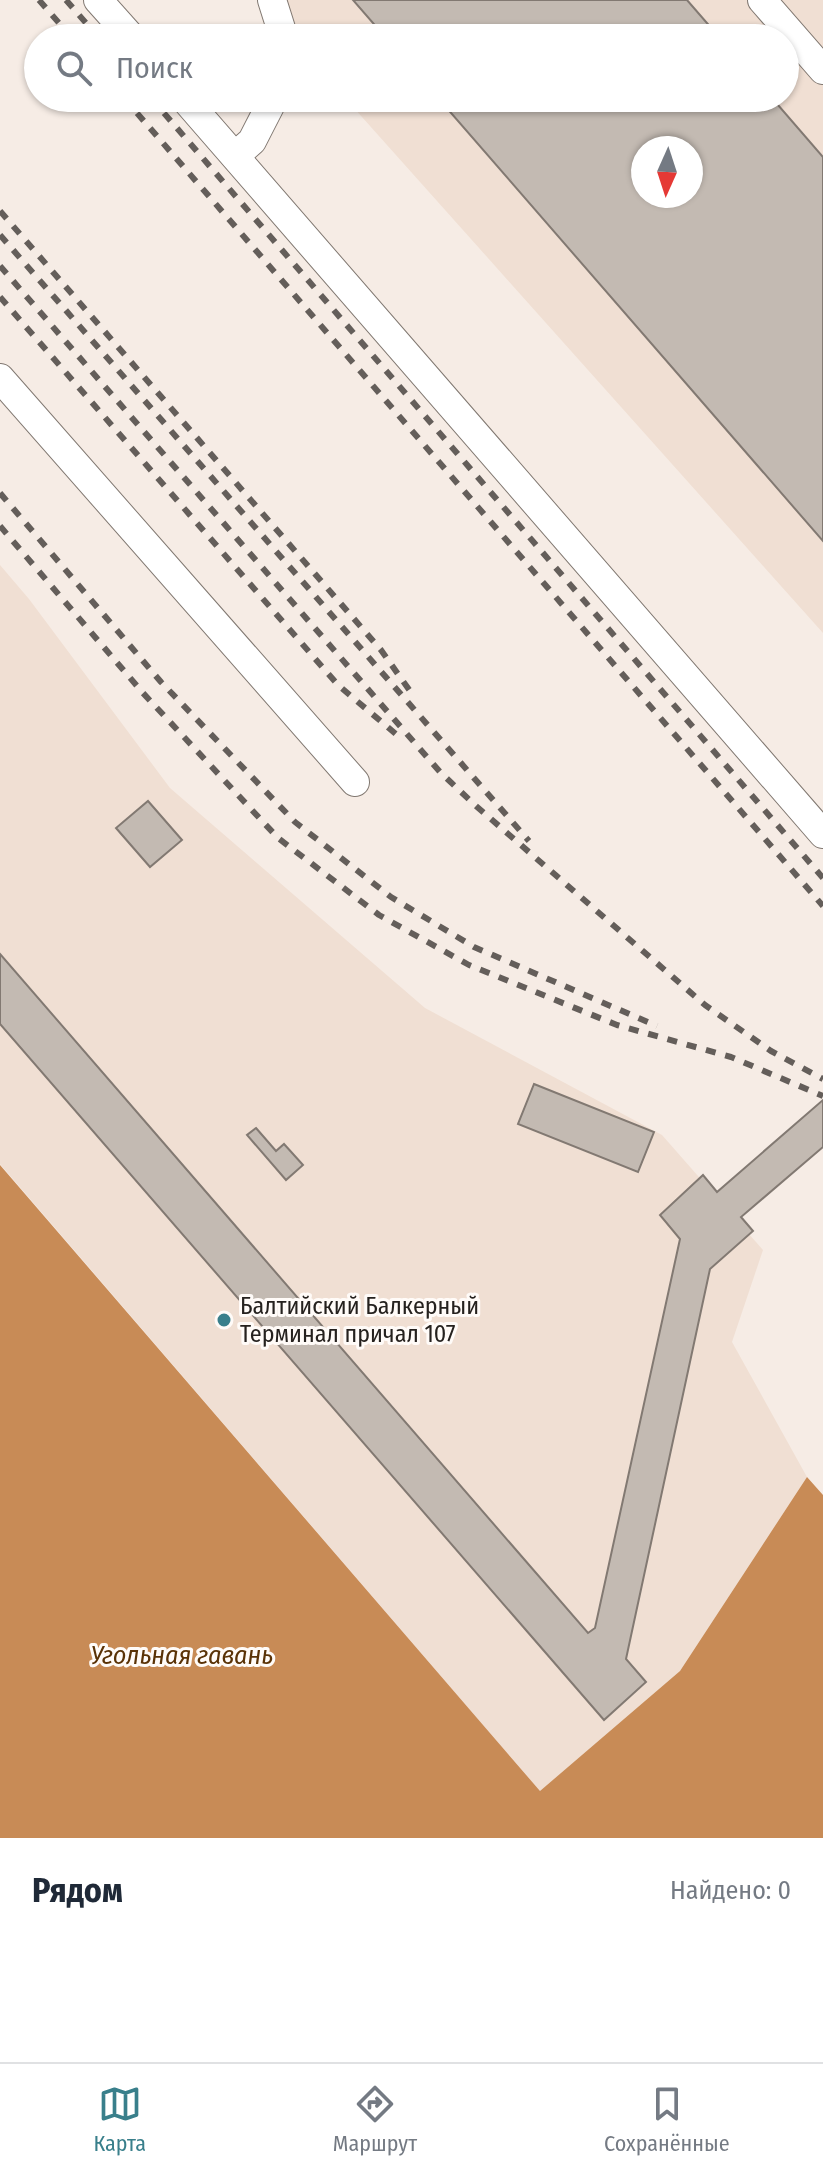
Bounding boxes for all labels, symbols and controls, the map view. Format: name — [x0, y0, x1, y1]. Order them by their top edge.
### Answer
search box — [24, 24, 799, 112]
icon: search — [52, 46, 96, 90]
text: Поиск — [116, 50, 193, 86]
north arrow — [631, 136, 703, 208]
place label: Балтийский Балкерный Терминал причал 107 — [240, 1292, 479, 1348]
marker: Балтийский Балкерный Терминал причал 107 — [215, 1311, 233, 1329]
water label: Угольная гавань — [91, 1640, 273, 1671]
text: Рядом — [32, 1870, 123, 1911]
text: Найдено: 0 — [670, 1875, 791, 1906]
tab: Карта — [93, 2082, 146, 2157]
tab: Маршрут — [333, 2082, 417, 2157]
tab: Сохранённые — [604, 2082, 730, 2157]

